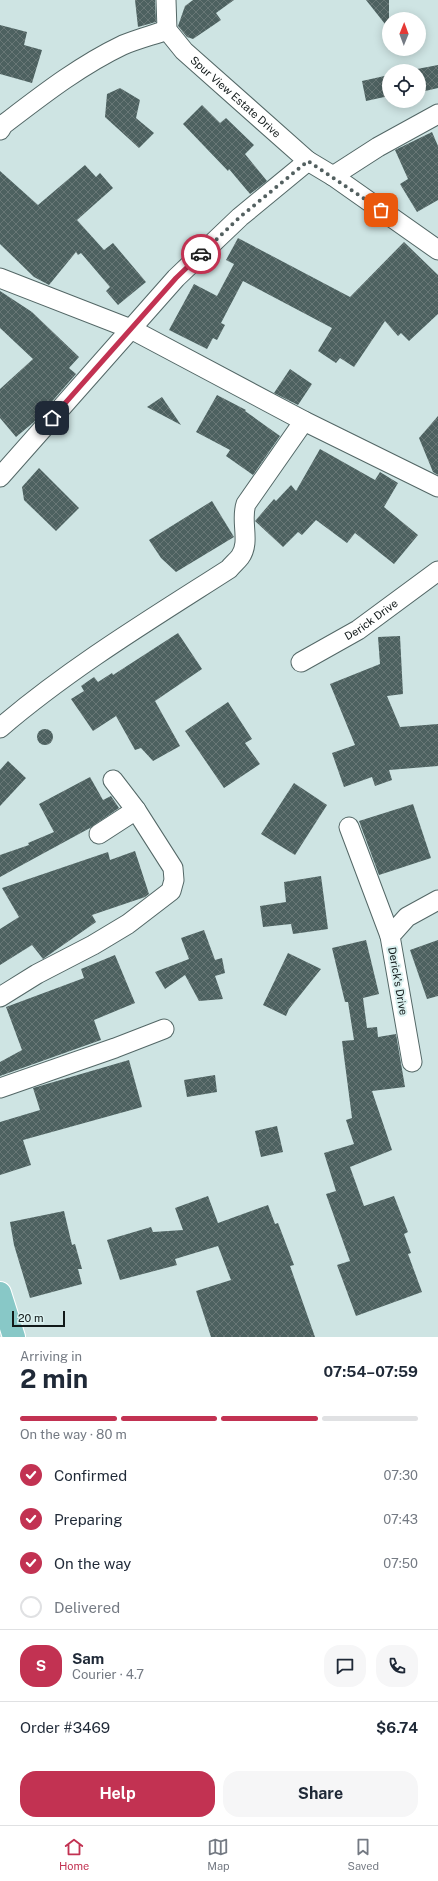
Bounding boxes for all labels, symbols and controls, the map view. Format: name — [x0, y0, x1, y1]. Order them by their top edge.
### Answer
north arrow — [382, 12, 426, 56]
map controls — [382, 12, 426, 108]
street label: Spur View Estate Drive — [188, 54, 283, 140]
button: locate — [382, 64, 426, 108]
pin — [364, 193, 398, 227]
icon: bag — [370, 199, 392, 221]
courier — [181, 234, 221, 274]
icon: car — [190, 243, 212, 265]
pin — [35, 401, 69, 435]
icon: home — [41, 407, 63, 429]
street label: Derick Drive — [342, 597, 400, 642]
street label: Derick's Drive — [386, 946, 410, 1016]
scale bar — [12, 1309, 65, 1328]
text: 20 m — [18, 1312, 43, 1324]
text: Arriving in — [20, 1349, 82, 1364]
text: 2 min — [20, 1363, 88, 1394]
text: 07:54–07:59 — [323, 1363, 418, 1380]
text: On the way · 80 m — [20, 1427, 127, 1442]
icon: check — [20, 1464, 42, 1486]
text: Confirmed — [54, 1467, 127, 1484]
text: 07:30 — [383, 1468, 418, 1483]
icon: check — [20, 1508, 42, 1530]
text: Preparing — [54, 1511, 123, 1528]
text: 07:43 — [383, 1512, 418, 1527]
icon: check — [20, 1552, 42, 1574]
text: On the way — [54, 1555, 131, 1572]
text: 07:50 — [383, 1556, 418, 1571]
text: Delivered — [54, 1599, 120, 1616]
button: chat — [324, 1645, 366, 1687]
button: phone — [376, 1645, 418, 1687]
text: Sam — [72, 1650, 104, 1667]
text: S — [36, 1657, 46, 1674]
text: Courier · 4.7 — [72, 1667, 144, 1682]
text: Order #3469 — [20, 1719, 110, 1736]
text: $6.74 — [376, 1719, 418, 1736]
button: Help — [20, 1771, 215, 1817]
button: Share — [223, 1771, 418, 1817]
tab: Home — [59, 1836, 89, 1872]
tab: Map — [207, 1836, 230, 1872]
tab: Saved — [348, 1836, 379, 1872]

